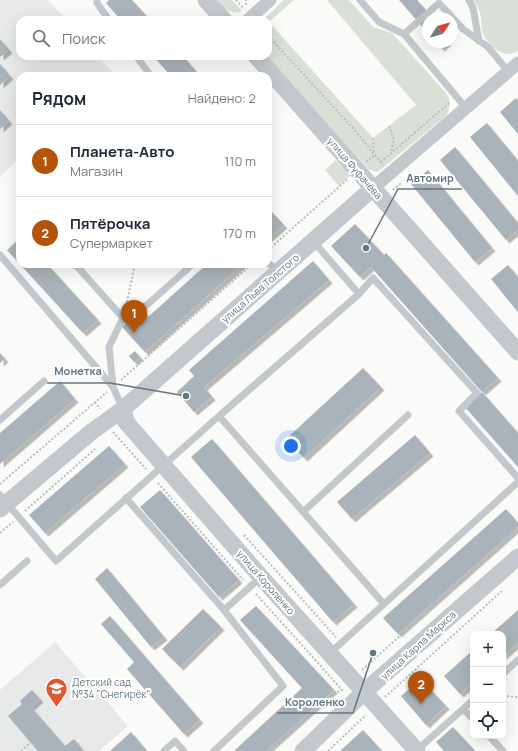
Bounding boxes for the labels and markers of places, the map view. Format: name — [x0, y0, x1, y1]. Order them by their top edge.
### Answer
callout: Автомир — [398, 166, 462, 189]
pin: 1 — [121, 300, 147, 333]
callout: Монетка — [47, 360, 110, 383]
pin: 2 — [408, 671, 434, 704]
school or university icon: Детский сад №34 "Снегирёк" — [43, 675, 69, 708]
place label: Детский сад №34 "Снегирёк" — [72, 675, 150, 701]
callout: Короленко — [277, 690, 353, 713]

